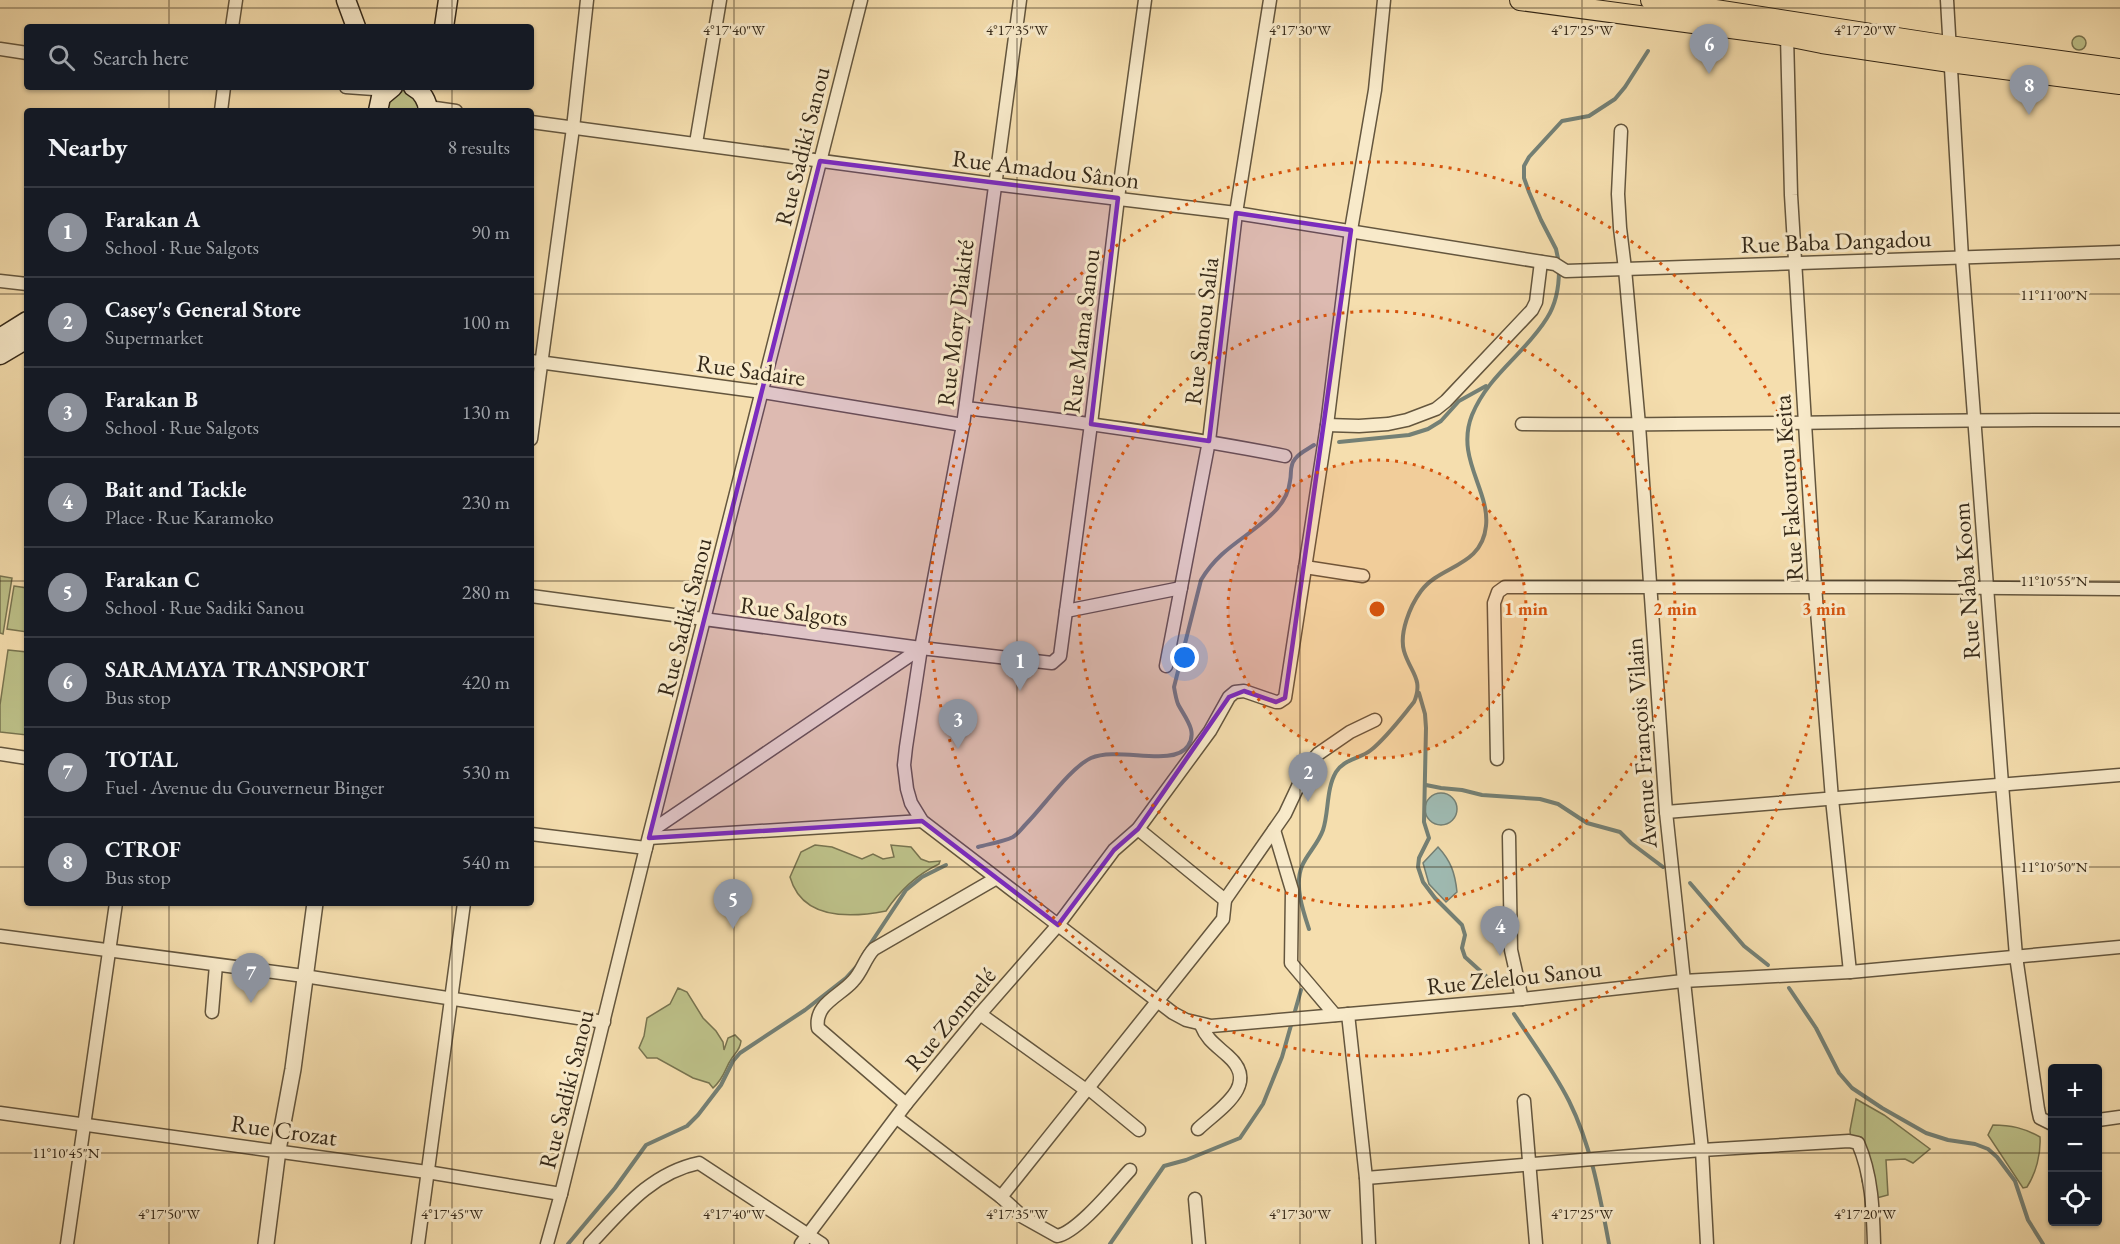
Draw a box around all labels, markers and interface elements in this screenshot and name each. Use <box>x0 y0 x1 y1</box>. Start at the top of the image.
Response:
text: 4°17'40"W <box>703 20 765 39</box>
text: 4°17'35"W <box>986 20 1048 39</box>
text: 4°17'30"W <box>1269 20 1331 39</box>
text: 4°17'25"W <box>1551 20 1613 39</box>
text: 4°17'20"W <box>1834 20 1896 39</box>
search box <box>24 24 534 90</box>
pin: 6 <box>1690 25 1728 74</box>
icon: search <box>45 41 78 74</box>
text: Search here <box>93 43 188 72</box>
street label: Rue Sadiki Sanou <box>767 63 837 229</box>
pin: 8 <box>2010 66 2048 115</box>
text: Nearby <box>48 130 128 164</box>
text: 8 results <box>447 134 510 160</box>
street label: Rue Amadou Sânon <box>951 142 1142 196</box>
text: Farakan A <box>105 205 200 234</box>
text: 1 <box>62 219 73 245</box>
text: 90 m <box>471 219 510 245</box>
street label: Rue Baba Dangadou <box>1740 222 1932 260</box>
text: School · Rue Salgots <box>105 234 259 260</box>
street label: Rue Mory Diakité <box>929 238 981 408</box>
street label: Rue Mama Sanou <box>1056 247 1107 415</box>
street label: Rue Sanou Salia <box>1177 255 1225 407</box>
text: 11°11'00"N <box>2020 285 2088 304</box>
text: Casey's General Store <box>105 295 301 324</box>
text: 2 <box>62 309 73 335</box>
text: 100 m <box>462 309 510 335</box>
text: Supermarket <box>105 324 203 350</box>
street label: Rue Sadaire <box>695 347 807 393</box>
text: Farakan B <box>105 385 198 414</box>
street label: Rue Fakourou Keita <box>1766 393 1810 582</box>
text: 3 <box>62 399 73 425</box>
text: 130 m <box>462 399 510 425</box>
text: School · Rue Salgots <box>105 414 259 440</box>
text: Bait and Tackle <box>105 475 246 504</box>
text: 4 <box>62 489 73 515</box>
text: 230 m <box>462 489 510 515</box>
street label: Rue Naba Koom <box>1945 501 1987 661</box>
text: Place · Rue Karamoko <box>105 504 274 530</box>
street label: Rue Sadiki Sanou <box>649 534 719 700</box>
text: Farakan C <box>105 565 200 594</box>
text: 11°10'55"N <box>2020 571 2088 590</box>
text: 5 <box>62 579 73 605</box>
text: 280 m <box>462 579 510 605</box>
street label: Rue Salgots <box>738 589 850 633</box>
text: School · Rue Sadiki Sanou <box>105 594 305 620</box>
text: 1 min <box>1504 597 1548 620</box>
text: 2 min <box>1653 597 1697 620</box>
text: 3 min <box>1802 597 1846 620</box>
centre of rings <box>1367 599 1387 619</box>
street label: Avenue François Vilain <box>1618 636 1664 850</box>
pin: 1 <box>1000 642 1040 691</box>
your location <box>1170 643 1199 672</box>
text: SARAMAYA TRANSPORT <box>105 655 368 684</box>
text: 6 <box>62 669 73 695</box>
text: 420 m <box>462 669 510 695</box>
text: Bus stop <box>105 684 171 710</box>
pin: 3 <box>938 700 978 749</box>
text: TOTAL <box>105 745 178 774</box>
pin: 2 <box>1288 752 1328 802</box>
text: 7 <box>62 759 73 785</box>
text: 530 m <box>462 759 510 785</box>
text: Fuel · Avenue du Gouverneur Binger <box>105 774 384 800</box>
text: CTROF <box>105 835 181 864</box>
text: 8 <box>62 849 73 875</box>
text: 540 m <box>462 849 510 875</box>
text: 11°10'50"N <box>2020 857 2088 876</box>
text: Bus stop <box>105 864 171 890</box>
pin: 5 <box>714 880 752 929</box>
pin: 4 <box>1480 906 1520 956</box>
street label: Rue Zelelou Sanou <box>1425 952 1603 1002</box>
pin: 7 <box>232 954 270 1003</box>
street label: Rue Zonmelé <box>898 961 1002 1077</box>
street label: Rue Sadiki Sanou <box>531 1006 601 1172</box>
map controls <box>2048 1064 2102 1226</box>
button: + <box>2048 1064 2102 1118</box>
street label: Rue Crozat <box>229 1107 339 1153</box>
button: − <box>2048 1118 2102 1172</box>
text: 11°10'45"N <box>32 1143 100 1162</box>
button: locate <box>2048 1172 2102 1226</box>
text: 4°17'50"W <box>138 1204 200 1223</box>
text: 4°17'45"W <box>421 1204 483 1223</box>
text: 4°17'40"W <box>703 1204 765 1223</box>
text: 4°17'35"W <box>986 1204 1048 1223</box>
text: 4°17'30"W <box>1269 1204 1331 1223</box>
text: 4°17'25"W <box>1551 1204 1613 1223</box>
text: 4°17'20"W <box>1834 1204 1896 1223</box>

